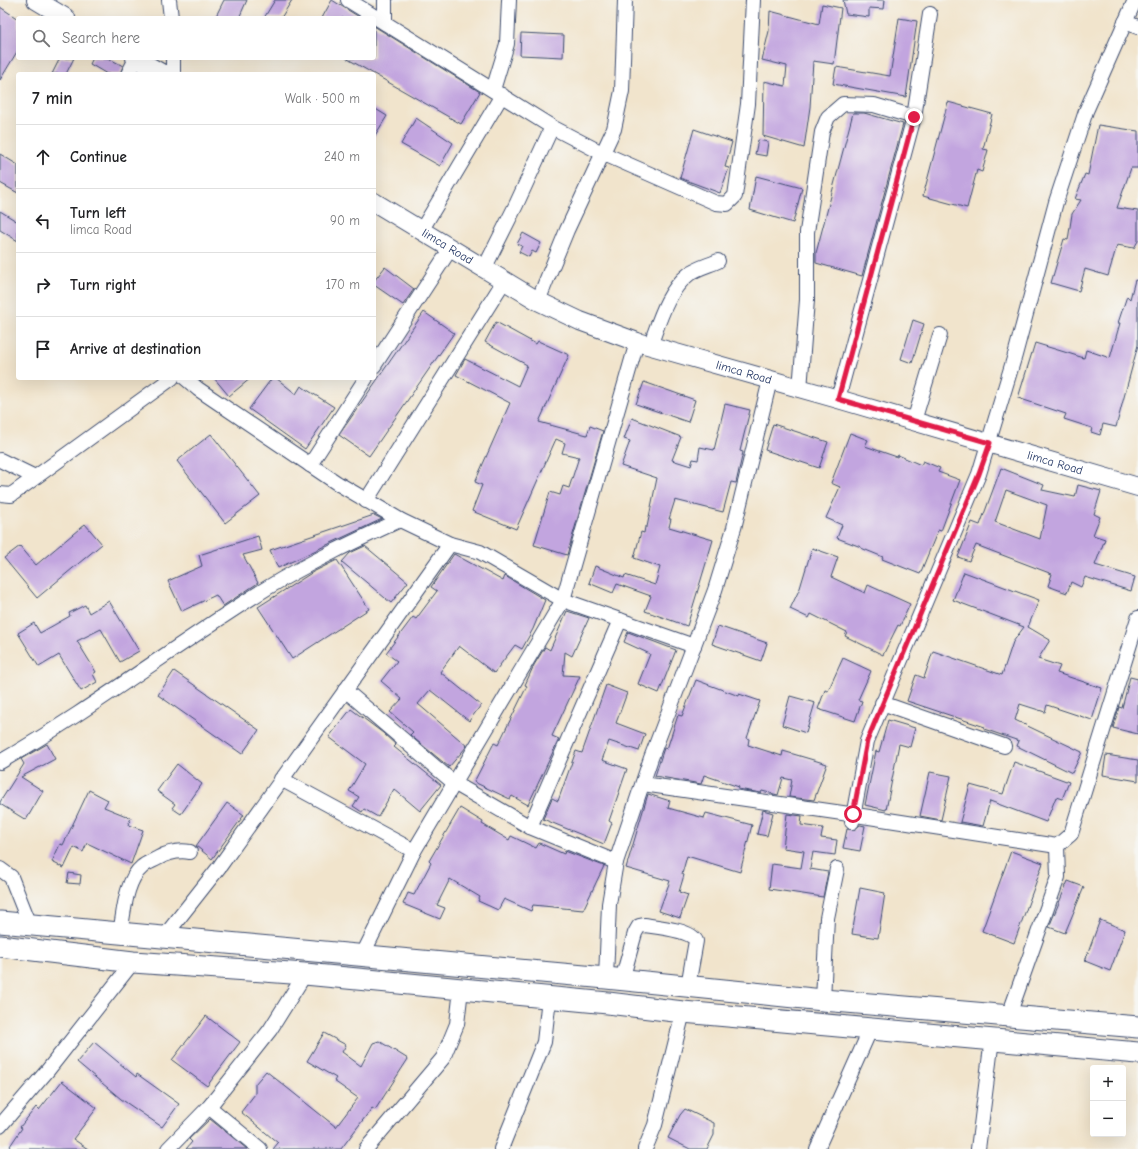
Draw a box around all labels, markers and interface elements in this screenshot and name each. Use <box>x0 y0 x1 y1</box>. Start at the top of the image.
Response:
search box <box>16 16 376 60</box>
icon: search <box>30 27 52 49</box>
text: Search here <box>62 29 140 47</box>
text: 7 min <box>32 89 73 108</box>
text: Walk · 500 m <box>285 91 360 106</box>
route end <box>905 108 923 126</box>
icon: ahead <box>32 146 54 168</box>
text: Continue <box>70 148 127 166</box>
text: 240 m <box>324 149 360 164</box>
text: Turn left <box>70 204 126 222</box>
icon: left <box>32 210 54 232</box>
text: 90 m <box>330 213 360 228</box>
text: limca Road <box>70 222 132 237</box>
street label: limca Road <box>419 226 476 267</box>
icon: right <box>32 274 54 296</box>
text: Turn right <box>70 276 136 294</box>
text: 170 m <box>326 277 360 292</box>
icon: arrive <box>32 338 54 360</box>
text: Arrive at destination <box>70 340 201 358</box>
street label: limca Road <box>714 358 773 387</box>
street label: limca Road <box>1026 448 1085 477</box>
route start <box>844 805 862 823</box>
map controls <box>1090 1065 1126 1137</box>
button: + <box>1090 1065 1126 1101</box>
button: − <box>1090 1101 1126 1137</box>

